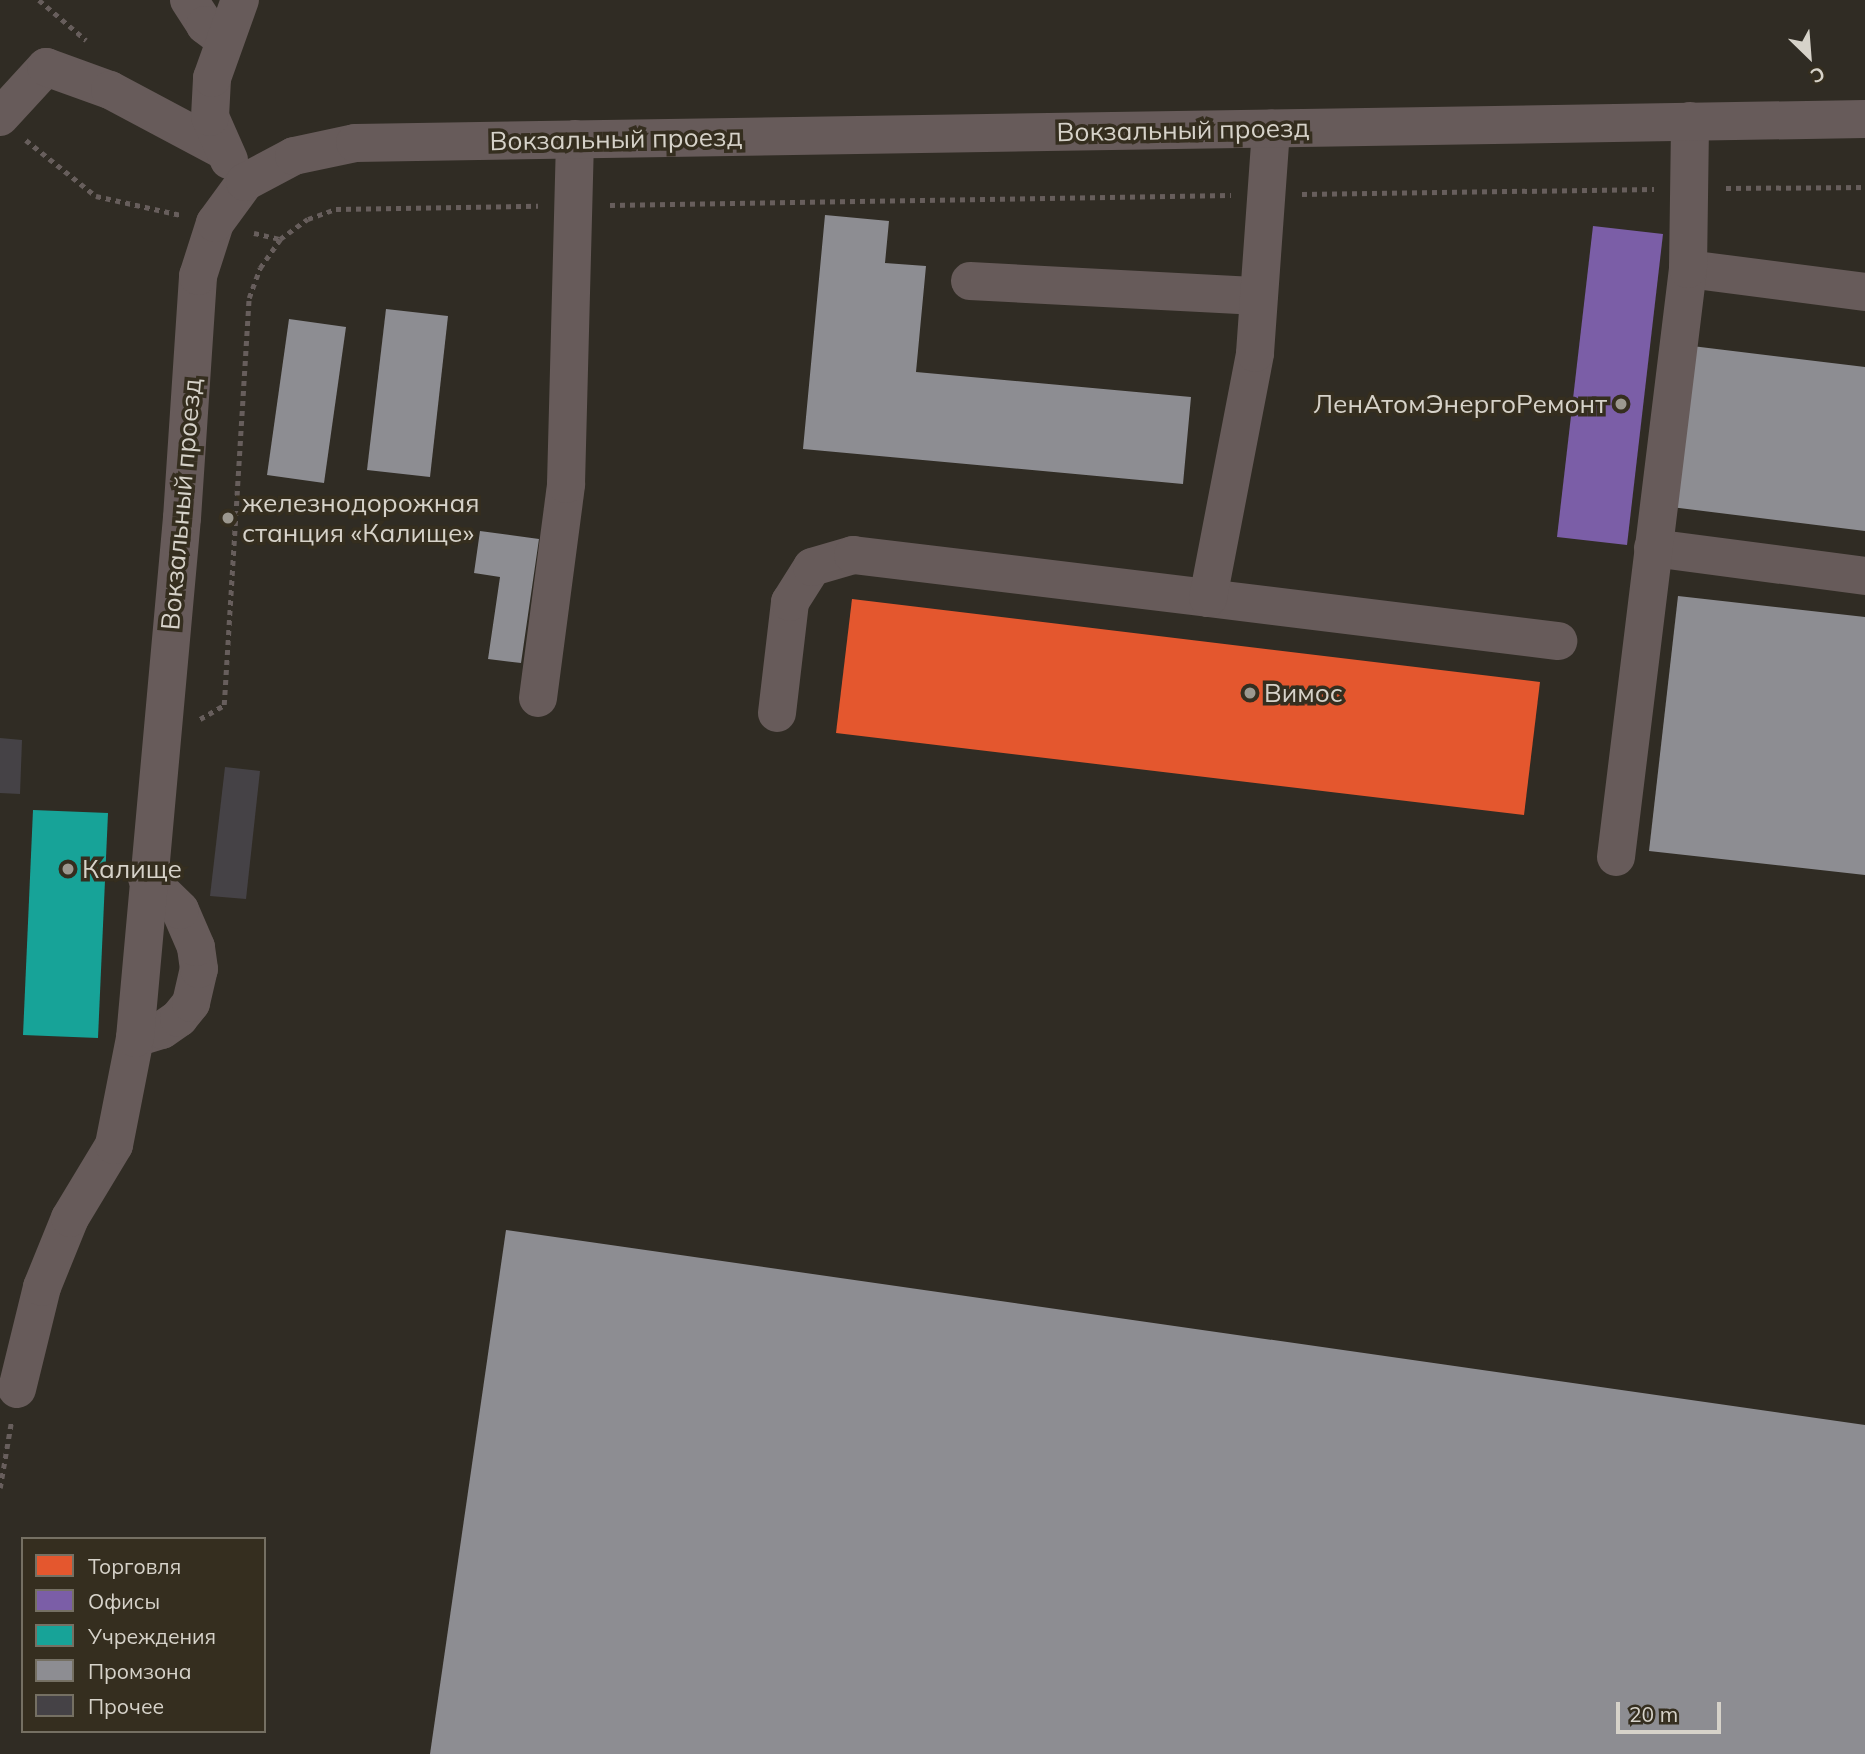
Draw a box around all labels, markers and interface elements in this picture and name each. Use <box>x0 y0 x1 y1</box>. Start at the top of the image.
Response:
north arrow <box>1774 21 1844 91</box>
text: С <box>1807 61 1829 89</box>
street label: Вокзальный проезд <box>1056 112 1310 148</box>
street label: Вокзальный проезд <box>489 121 743 157</box>
street label: Вокзальный проезд <box>154 377 208 631</box>
place label: ЛенАтомЭнергоРемонт <box>1313 388 1607 420</box>
marker: ЛенАтомЭнергоРемонт <box>1613 396 1629 412</box>
place label: железнодорожная станция «Калище» <box>242 487 480 548</box>
marker: железнодорожная станция «Калище» <box>220 510 236 526</box>
place label: Вимос <box>1264 677 1343 709</box>
marker: Вимос <box>1242 685 1258 701</box>
place label: Калище <box>82 853 182 885</box>
marker: Калище <box>60 861 76 877</box>
legend <box>21 1537 266 1733</box>
text: Торговля <box>88 1553 181 1579</box>
text: Офисы <box>88 1588 160 1614</box>
text: Учреждения <box>88 1623 216 1649</box>
text: Промзона <box>88 1658 191 1684</box>
scale bar <box>1620 1688 1725 1732</box>
text: Прочее <box>88 1693 164 1719</box>
text: 20 m <box>1629 1701 1678 1727</box>

